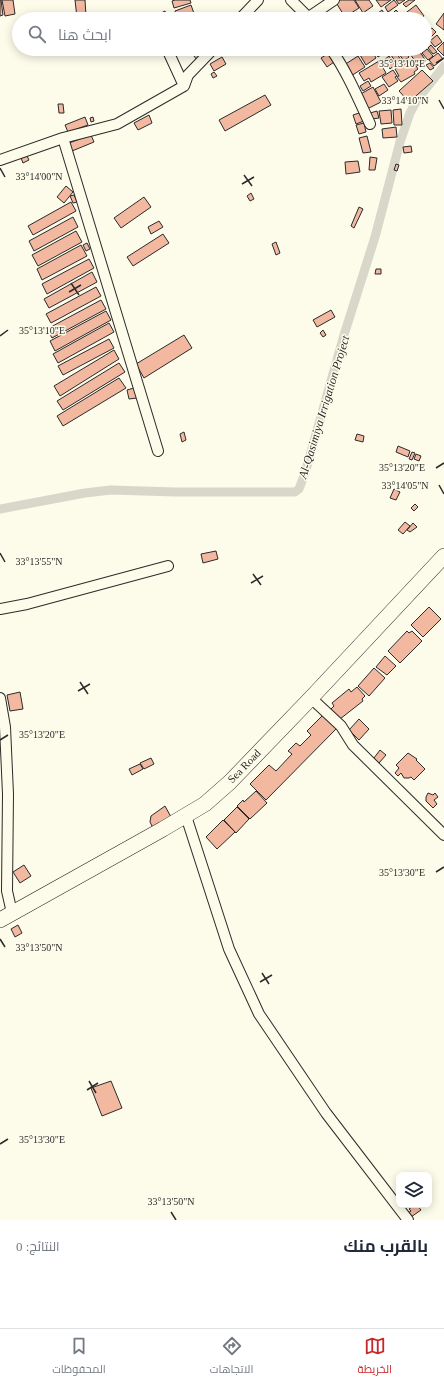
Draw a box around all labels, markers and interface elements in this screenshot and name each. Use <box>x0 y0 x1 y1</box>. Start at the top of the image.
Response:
search box <box>12 12 432 56</box>
icon: search <box>26 23 48 45</box>
text: ابحث هنا <box>58 27 112 43</box>
text: 35°13'10"E <box>379 58 425 69</box>
text: 33°14'10"N <box>381 95 429 106</box>
text: 33°14'00"N <box>15 171 63 182</box>
text: 35°13'10"E <box>19 325 65 336</box>
water label: Al-Qasimiya Irrigation Project <box>295 333 353 481</box>
text: 35°13'20"E <box>379 462 425 473</box>
text: 33°14'05"N <box>381 480 429 491</box>
text: 33°13'55"N <box>15 556 63 567</box>
text: 35°13'20"E <box>19 729 65 740</box>
street label: Sea Road <box>225 746 263 785</box>
text: 35°13'30"E <box>379 867 425 878</box>
text: 33°13'50"N <box>15 942 63 953</box>
text: 35°13'30"E <box>19 1134 65 1145</box>
map controls <box>396 1172 432 1208</box>
button: layers <box>396 1172 432 1208</box>
text: 33°13'50"N <box>147 1196 195 1207</box>
text: بالقرب منك <box>344 1237 428 1256</box>
text: النتائج: 0 <box>16 1239 60 1254</box>
tab: المحفوظات <box>52 1335 106 1379</box>
tab: الاتجاهات <box>210 1335 253 1379</box>
tab: الخريطة <box>358 1335 392 1379</box>

